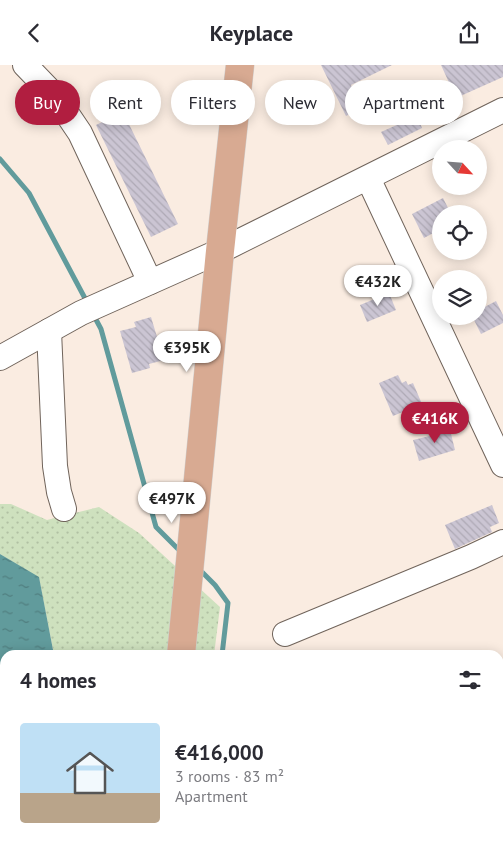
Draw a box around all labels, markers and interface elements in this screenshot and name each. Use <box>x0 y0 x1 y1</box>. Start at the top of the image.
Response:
icon: back <box>20 19 48 47</box>
text: Keyplace <box>210 19 293 47</box>
icon: share <box>455 19 483 47</box>
chip: Buy <box>15 80 80 125</box>
chip: Rent <box>90 80 161 125</box>
chip: Filters <box>171 80 255 125</box>
chip: New <box>265 80 335 125</box>
chip: Apartment <box>345 80 463 125</box>
north arrow <box>432 140 488 195</box>
map controls <box>432 140 487 325</box>
button: locate <box>432 205 487 260</box>
pin: €432K <box>343 265 413 307</box>
button: layers <box>432 270 487 325</box>
text: €432K <box>355 271 401 291</box>
pin: €395K <box>152 331 222 373</box>
text: €395K <box>164 337 210 357</box>
pin: €416K <box>400 401 470 444</box>
text: €416K <box>412 408 458 428</box>
pin: €497K <box>137 481 207 524</box>
text: €497K <box>149 488 195 508</box>
icon: filters <box>456 666 484 694</box>
text: 4 homes <box>20 667 96 694</box>
text: €416,000 <box>175 739 264 766</box>
icon: home <box>60 743 120 803</box>
text: 3 rooms · 83 m² <box>175 766 284 786</box>
text: Apartment <box>175 786 248 806</box>

